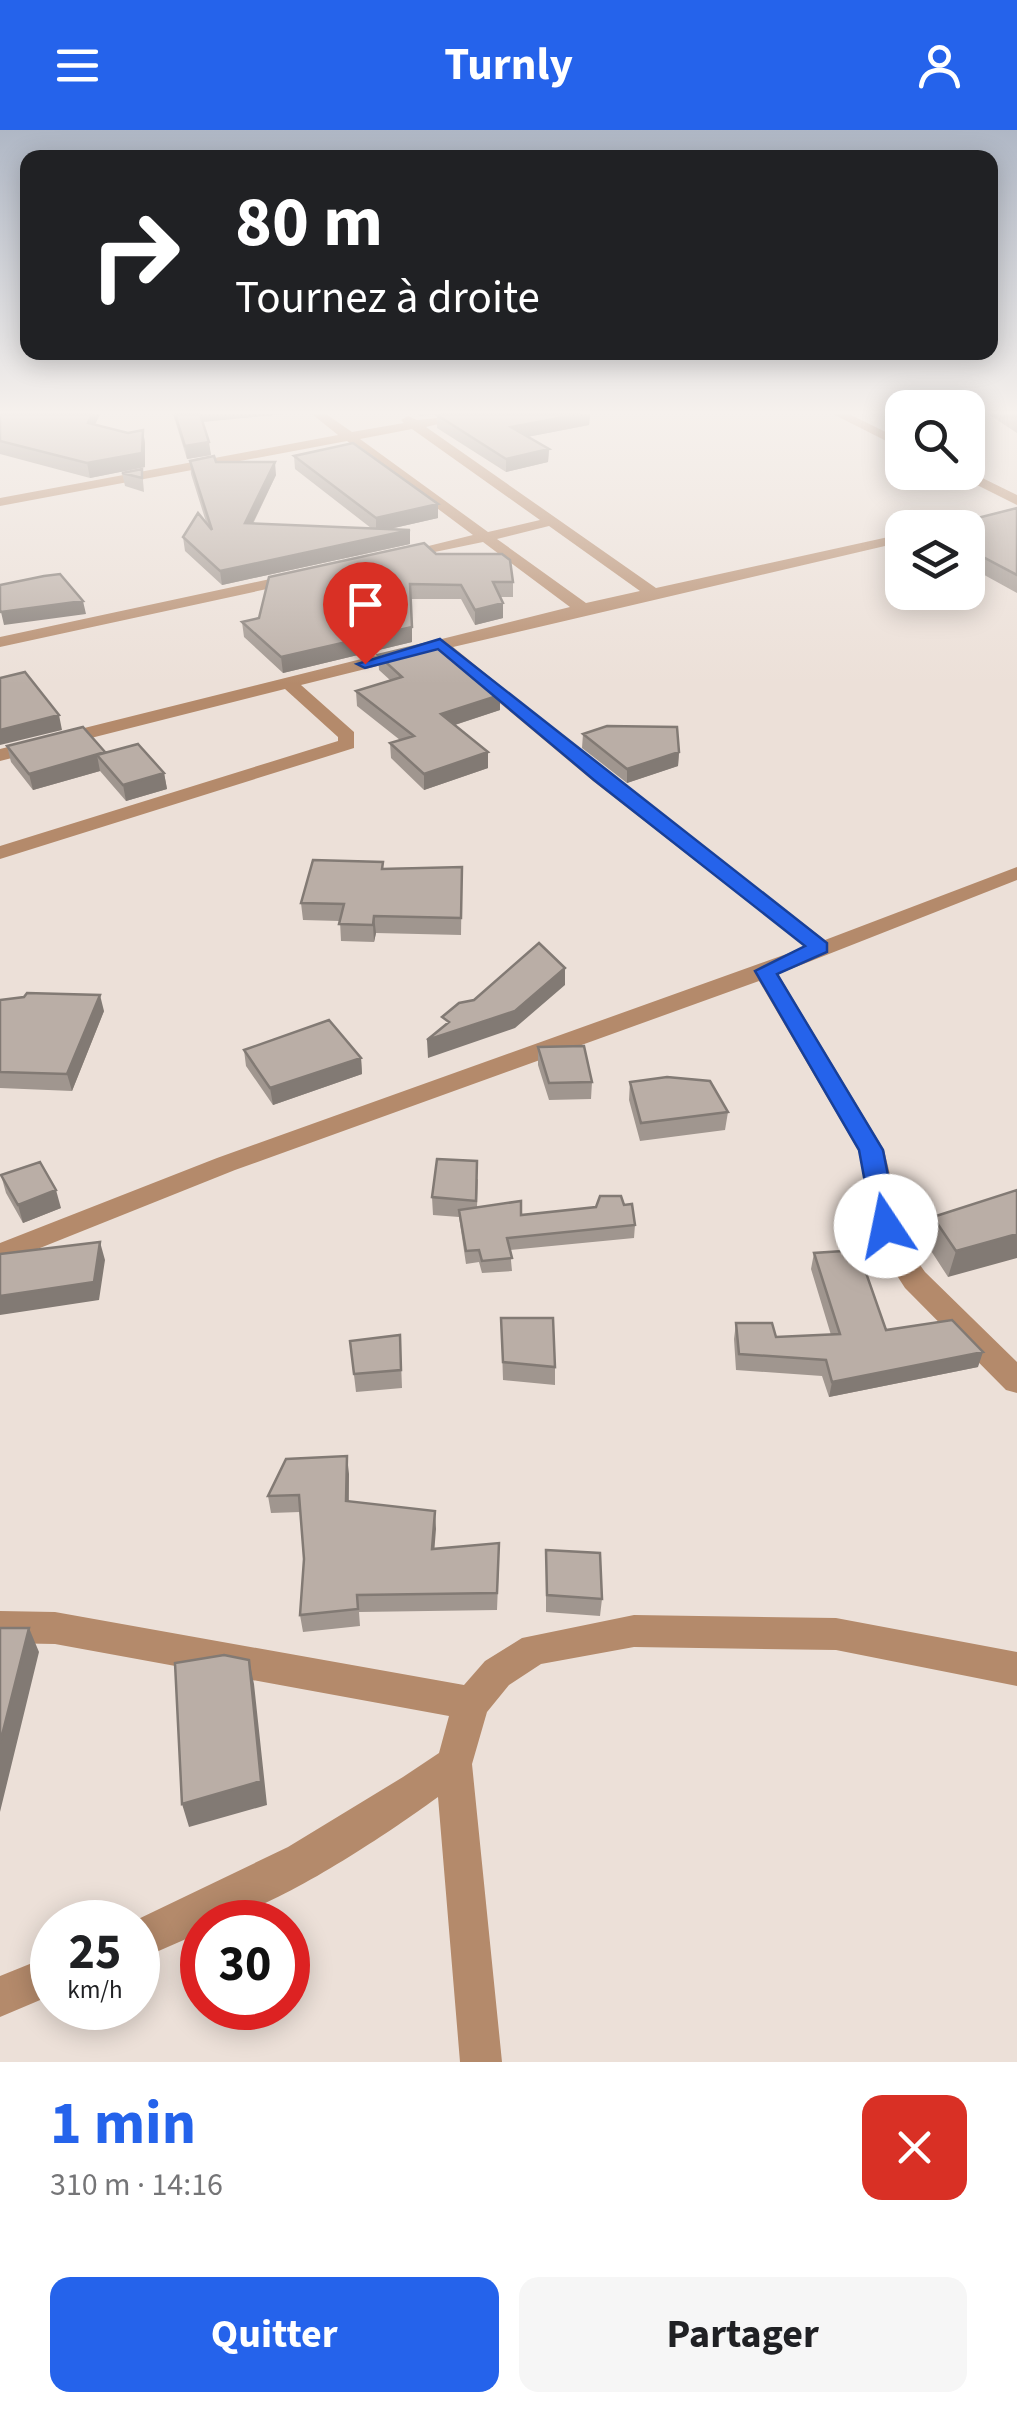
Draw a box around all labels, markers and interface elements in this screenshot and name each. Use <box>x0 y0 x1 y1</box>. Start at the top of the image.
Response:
text: Turnly <box>444 33 573 97</box>
icon: menu <box>50 38 105 93</box>
icon: person <box>912 38 967 93</box>
text: 80 m <box>235 173 383 273</box>
icon: right <box>70 190 200 320</box>
text: Tournez à droite <box>235 266 540 330</box>
map controls <box>885 390 985 610</box>
button: search <box>885 390 985 490</box>
button: layers <box>885 510 985 610</box>
pin <box>323 562 408 665</box>
icon: arrive <box>338 577 393 632</box>
position arrow <box>834 1174 938 1278</box>
speed limit sign: 30 <box>180 1900 310 2030</box>
text: 25 <box>69 1917 121 1988</box>
text: km/h <box>67 1972 123 2008</box>
text: 1 min <box>50 2082 196 2167</box>
button: close <box>862 2095 967 2200</box>
text: 310 m · 14:16 <box>50 2162 223 2208</box>
button: Quitter <box>50 2277 499 2392</box>
button: Partager <box>519 2277 967 2392</box>

